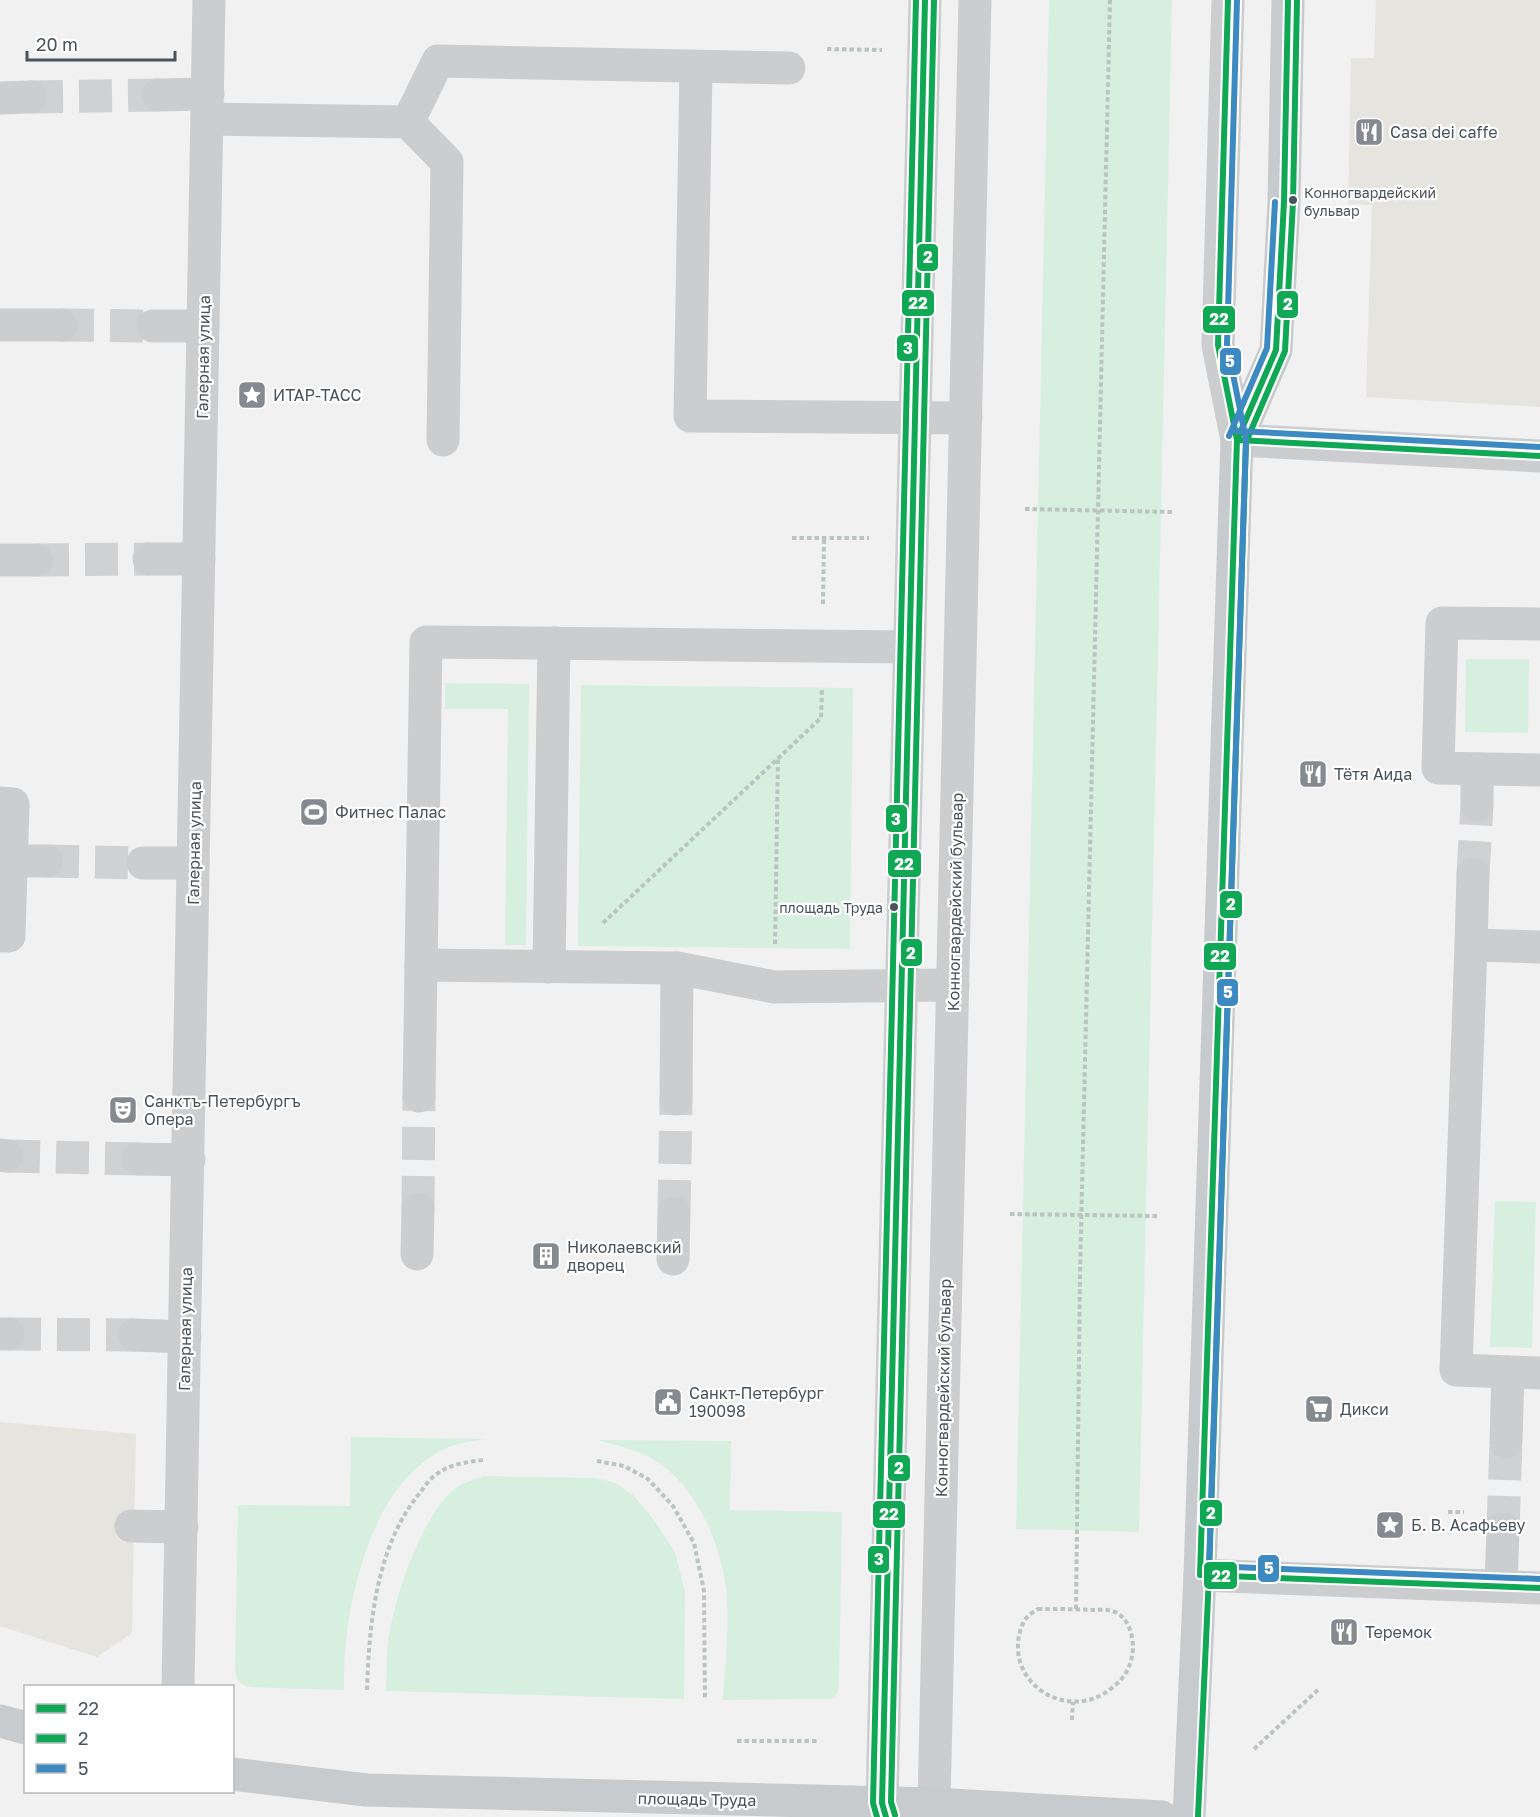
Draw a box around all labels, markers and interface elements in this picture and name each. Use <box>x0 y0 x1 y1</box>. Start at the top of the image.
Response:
scale bar <box>27 24 176 62</box>
text: 20 m <box>36 33 78 55</box>
restaurant icon: Casa dei caffe <box>1353 116 1385 148</box>
place label: Casa dei caffe <box>1390 122 1498 142</box>
place label: Конногвардейский бульвар <box>1304 184 1436 219</box>
marker: Конногвардейский бульвар <box>1287 194 1299 206</box>
line badge: 2 <box>916 243 939 272</box>
text: 2 <box>923 247 933 267</box>
line badge: 22 <box>901 289 935 317</box>
line badge: 2 <box>1276 290 1299 319</box>
text: 22 <box>908 293 928 313</box>
text: 2 <box>1283 294 1293 314</box>
street label: Галерная улица <box>192 295 214 419</box>
line badge: 22 <box>1202 305 1236 334</box>
text: 22 <box>1209 309 1229 329</box>
line badge: 3 <box>896 334 919 362</box>
text: 3 <box>903 338 913 358</box>
line badge: 5 <box>1219 347 1242 376</box>
text: 5 <box>1225 351 1235 371</box>
place icon: ИТАР-ТАСС <box>236 379 268 411</box>
place label: ИТАР-ТАСС <box>273 385 362 405</box>
restaurant icon: Тётя Аида <box>1297 758 1329 790</box>
place label: Тётя Аида <box>1334 764 1412 784</box>
street label: Галерная улица <box>183 781 205 905</box>
street label: Конногвардейский бульвар <box>943 792 967 1011</box>
sports icon: Фитнес Палас <box>298 796 330 828</box>
place label: Фитнес Палас <box>335 802 447 822</box>
line badge: 3 <box>885 804 908 833</box>
text: 3 <box>891 809 901 829</box>
line badge: 22 <box>887 849 922 878</box>
text: 22 <box>894 854 914 874</box>
line badge: 2 <box>1219 890 1243 919</box>
text: 2 <box>1226 894 1236 914</box>
place label: площадь Труда <box>779 899 883 916</box>
marker: площадь Труда <box>888 901 900 913</box>
line badge: 2 <box>900 938 923 967</box>
line badge: 22 <box>1203 942 1237 971</box>
text: 2 <box>906 943 916 963</box>
text: 22 <box>1210 946 1230 966</box>
line badge: 5 <box>1216 978 1239 1007</box>
text: 5 <box>1223 982 1233 1002</box>
place label: Санктъ-Петербургъ Опера <box>144 1091 301 1129</box>
theatre icon: Санктъ-Петербургъ Опера <box>107 1094 139 1126</box>
place label: Николаевский дворец <box>567 1237 681 1275</box>
building icon: Николаевский дворец <box>530 1240 562 1272</box>
street label: Галерная улица <box>174 1267 196 1391</box>
street label: Конногвардейский бульвар <box>931 1278 955 1497</box>
place label: Санкт-Петербург 190098 <box>689 1383 824 1421</box>
public building icon: Санкт-Петербург 190098 <box>652 1386 684 1418</box>
supermarket icon: Дикси <box>1303 1393 1335 1425</box>
place label: Дикси <box>1340 1399 1389 1419</box>
line badge: 2 <box>887 1454 911 1482</box>
text: 2 <box>894 1458 904 1478</box>
line badge: 2 <box>1199 1499 1223 1527</box>
line badge: 22 <box>872 1500 906 1529</box>
text: 2 <box>1206 1503 1216 1523</box>
text: 22 <box>879 1504 899 1524</box>
place icon: Б. В. Асафьеву <box>1374 1509 1406 1541</box>
place label: Б. В. Асафьеву <box>1411 1515 1526 1535</box>
line badge: 3 <box>867 1545 890 1574</box>
text: 3 <box>874 1549 884 1569</box>
line badge: 5 <box>1257 1554 1280 1583</box>
text: 5 <box>1264 1558 1274 1578</box>
line badge: 22 <box>1203 1561 1238 1590</box>
text: 22 <box>1211 1566 1231 1586</box>
restaurant icon: Теремок <box>1328 1616 1360 1648</box>
place label: Теремок <box>1365 1622 1432 1642</box>
legend <box>24 1685 234 1793</box>
text: 22 <box>78 1697 99 1719</box>
text: 2 <box>78 1727 88 1749</box>
text: 5 <box>78 1757 88 1779</box>
street label: площадь Труда <box>638 1788 756 1810</box>

